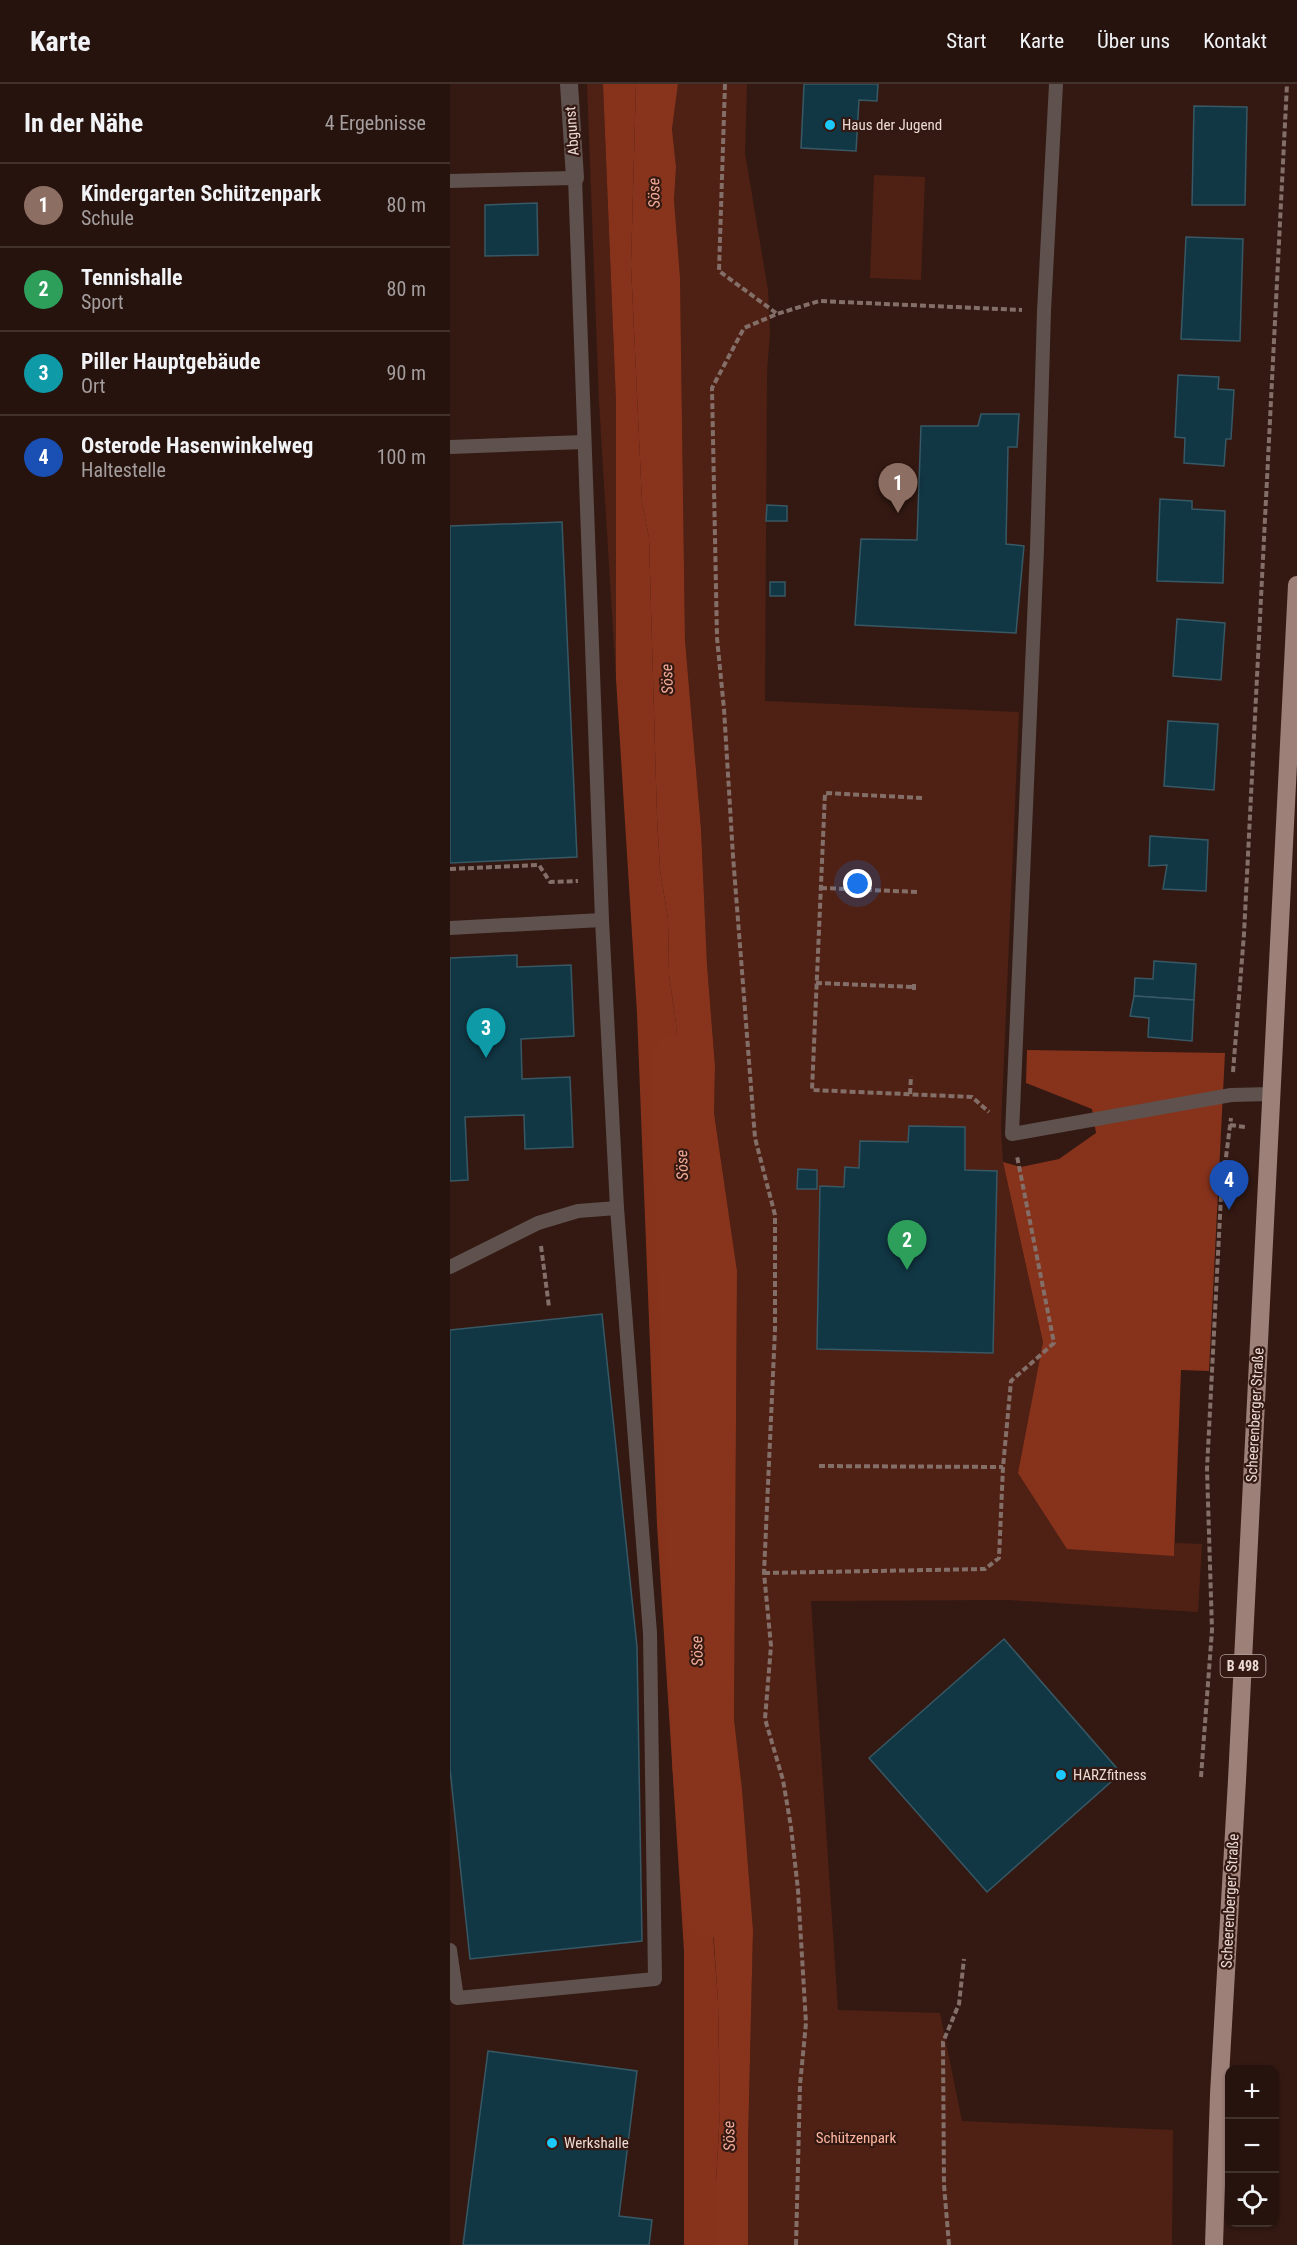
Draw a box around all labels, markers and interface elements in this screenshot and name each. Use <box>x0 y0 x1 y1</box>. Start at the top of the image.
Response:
text: Karte <box>30 25 91 58</box>
text: Start <box>946 29 987 53</box>
text: Karte <box>1020 29 1064 53</box>
text: Über uns <box>1097 29 1170 53</box>
text: Kontakt <box>1203 29 1267 53</box>
street label: Abgunst <box>561 106 583 156</box>
text: In der Nähe <box>24 108 143 138</box>
text: 4 Ergebnisse <box>325 111 426 135</box>
place label: Haus der Jugend <box>842 116 942 134</box>
marker: Haus der Jugend <box>823 118 837 132</box>
water label: Söse <box>644 178 664 208</box>
text: Kindergarten Schützenpark <box>81 181 321 206</box>
text: 1 <box>38 193 49 217</box>
text: 80 m <box>387 193 426 217</box>
text: Schule <box>81 206 134 230</box>
text: Tennishalle <box>81 265 183 290</box>
text: 2 <box>38 277 49 301</box>
text: 80 m <box>387 277 426 301</box>
text: Sport <box>81 290 124 314</box>
text: Piller Hauptgebäude <box>81 349 260 374</box>
text: 3 <box>38 361 49 385</box>
text: 90 m <box>387 361 426 385</box>
text: Ort <box>81 374 106 398</box>
text: Osterode Hasenwinkelweg <box>81 433 313 458</box>
text: 4 <box>38 445 49 469</box>
text: 100 m <box>377 445 426 469</box>
text: Haltestelle <box>81 458 166 482</box>
pin: 1 <box>878 464 918 513</box>
water label: Söse <box>657 664 677 694</box>
your location <box>843 869 872 898</box>
pin: 3 <box>466 1008 506 1058</box>
water label: Söse <box>672 1150 692 1180</box>
pin: 4 <box>1210 1160 1248 1210</box>
pin: 2 <box>888 1220 926 1270</box>
street label: Scheerenberger Straße <box>1242 1347 1268 1483</box>
water label: Söse <box>687 1636 707 1666</box>
road number: B 498 <box>1220 1655 1266 1677</box>
place label: HARZfitness <box>1073 1766 1147 1784</box>
marker: HARZfitness <box>1054 1768 1068 1782</box>
street label: Scheerenberger Straße <box>1217 1833 1243 1969</box>
map controls <box>1225 2065 1279 2227</box>
button: + <box>1225 2065 1279 2119</box>
button: − <box>1225 2119 1279 2173</box>
water label: Söse <box>719 2121 739 2151</box>
park label: Schützenpark <box>816 2129 896 2147</box>
place label: Werkshalle <box>564 2134 629 2152</box>
marker: Werkshalle <box>545 2136 559 2150</box>
button: locate <box>1225 2173 1279 2227</box>

